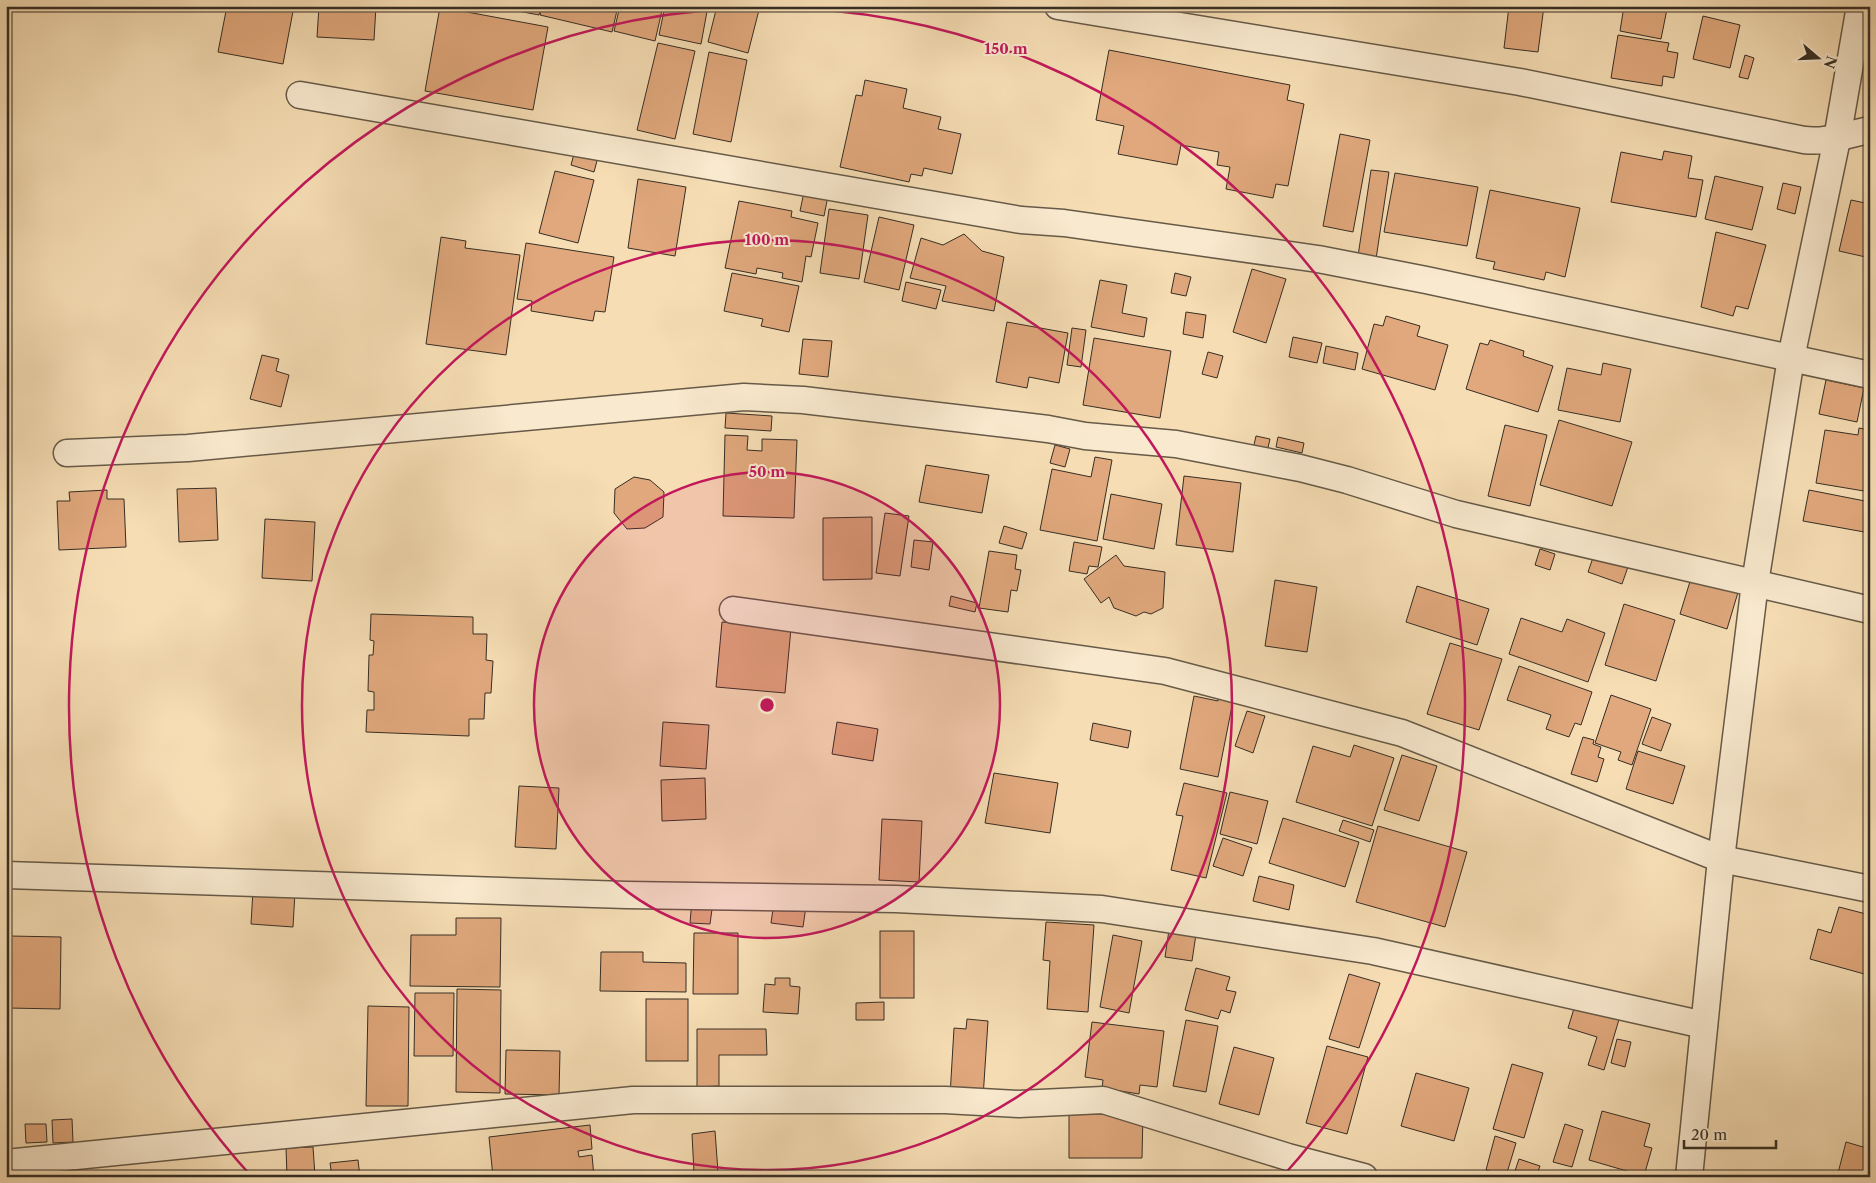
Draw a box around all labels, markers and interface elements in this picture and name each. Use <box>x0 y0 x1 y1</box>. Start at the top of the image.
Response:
north arrow <box>1794 32 1844 82</box>
text: 150 m <box>984 39 1028 58</box>
text: N <box>1820 54 1841 71</box>
text: 100 m <box>745 230 789 249</box>
text: 50 m <box>749 462 785 481</box>
centre of rings <box>758 696 776 714</box>
scale bar <box>1684 1118 1776 1150</box>
text: 20 m <box>1691 1125 1727 1144</box>

